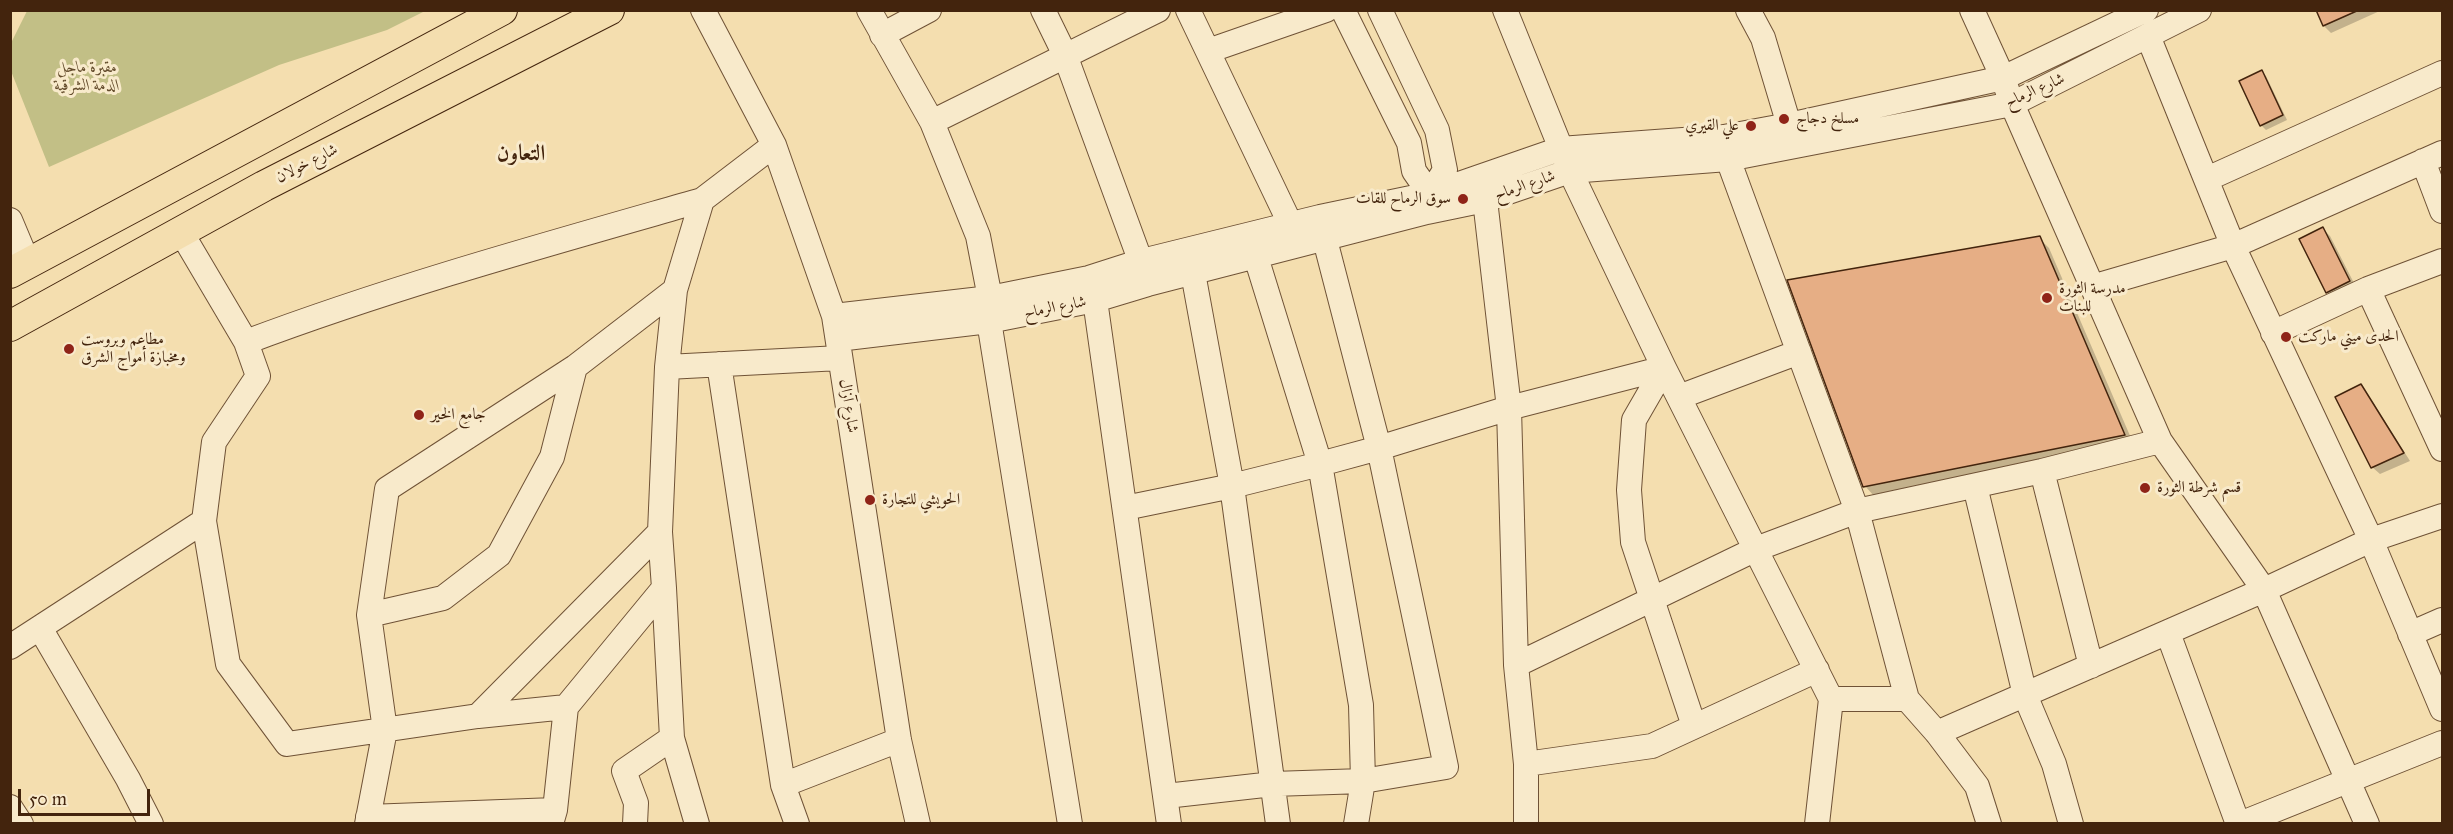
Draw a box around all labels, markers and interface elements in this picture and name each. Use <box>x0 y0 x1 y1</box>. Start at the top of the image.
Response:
park label: مقبرة ماجل الدمة الشرقية <box>54 58 120 96</box>
street label: شارع الرماح <box>2002 69 2068 113</box>
place label: مسلخ دجاج <box>1796 109 1859 129</box>
marker: مسلخ دجاج <box>1777 112 1791 126</box>
place label: علي القيري <box>1685 116 1739 136</box>
marker: علي القيري <box>1744 119 1758 133</box>
street label: شارع خولان <box>273 140 341 188</box>
district label: التعاون <box>497 142 545 168</box>
street label: شارع الرماح <box>1492 167 1558 205</box>
place label: سوق الرماح للقات <box>1356 189 1451 209</box>
marker: سوق الرماح للقات <box>1456 192 1470 206</box>
place label: مدرسة الثورة للبنات <box>2059 279 2126 317</box>
marker: مدرسة الثورة للبنات <box>2040 291 2054 305</box>
street label: شارع الرماح <box>1022 293 1088 323</box>
place label: الحدى ميني ماركت <box>2298 327 2399 347</box>
place label: مطاعم وبروست ومخبازة أمواج الشرق <box>81 330 186 368</box>
marker: الحدى ميني ماركت <box>2279 330 2293 344</box>
marker: مطاعم وبروست ومخبازة أمواج الشرق <box>62 342 76 356</box>
street label: شارع آزال <box>834 378 862 434</box>
place label: جامع الخير <box>431 405 486 425</box>
marker: جامع الخير <box>412 408 426 422</box>
place label: قسم شرطة الثورة <box>2157 478 2241 498</box>
marker: قسم شرطة الثورة <box>2138 481 2152 495</box>
place label: الحويشي للتجارة <box>882 490 960 510</box>
marker: الحويشي للتجارة <box>863 493 877 507</box>
scale bar <box>21 777 153 815</box>
text: 50 m <box>29 788 67 810</box>

